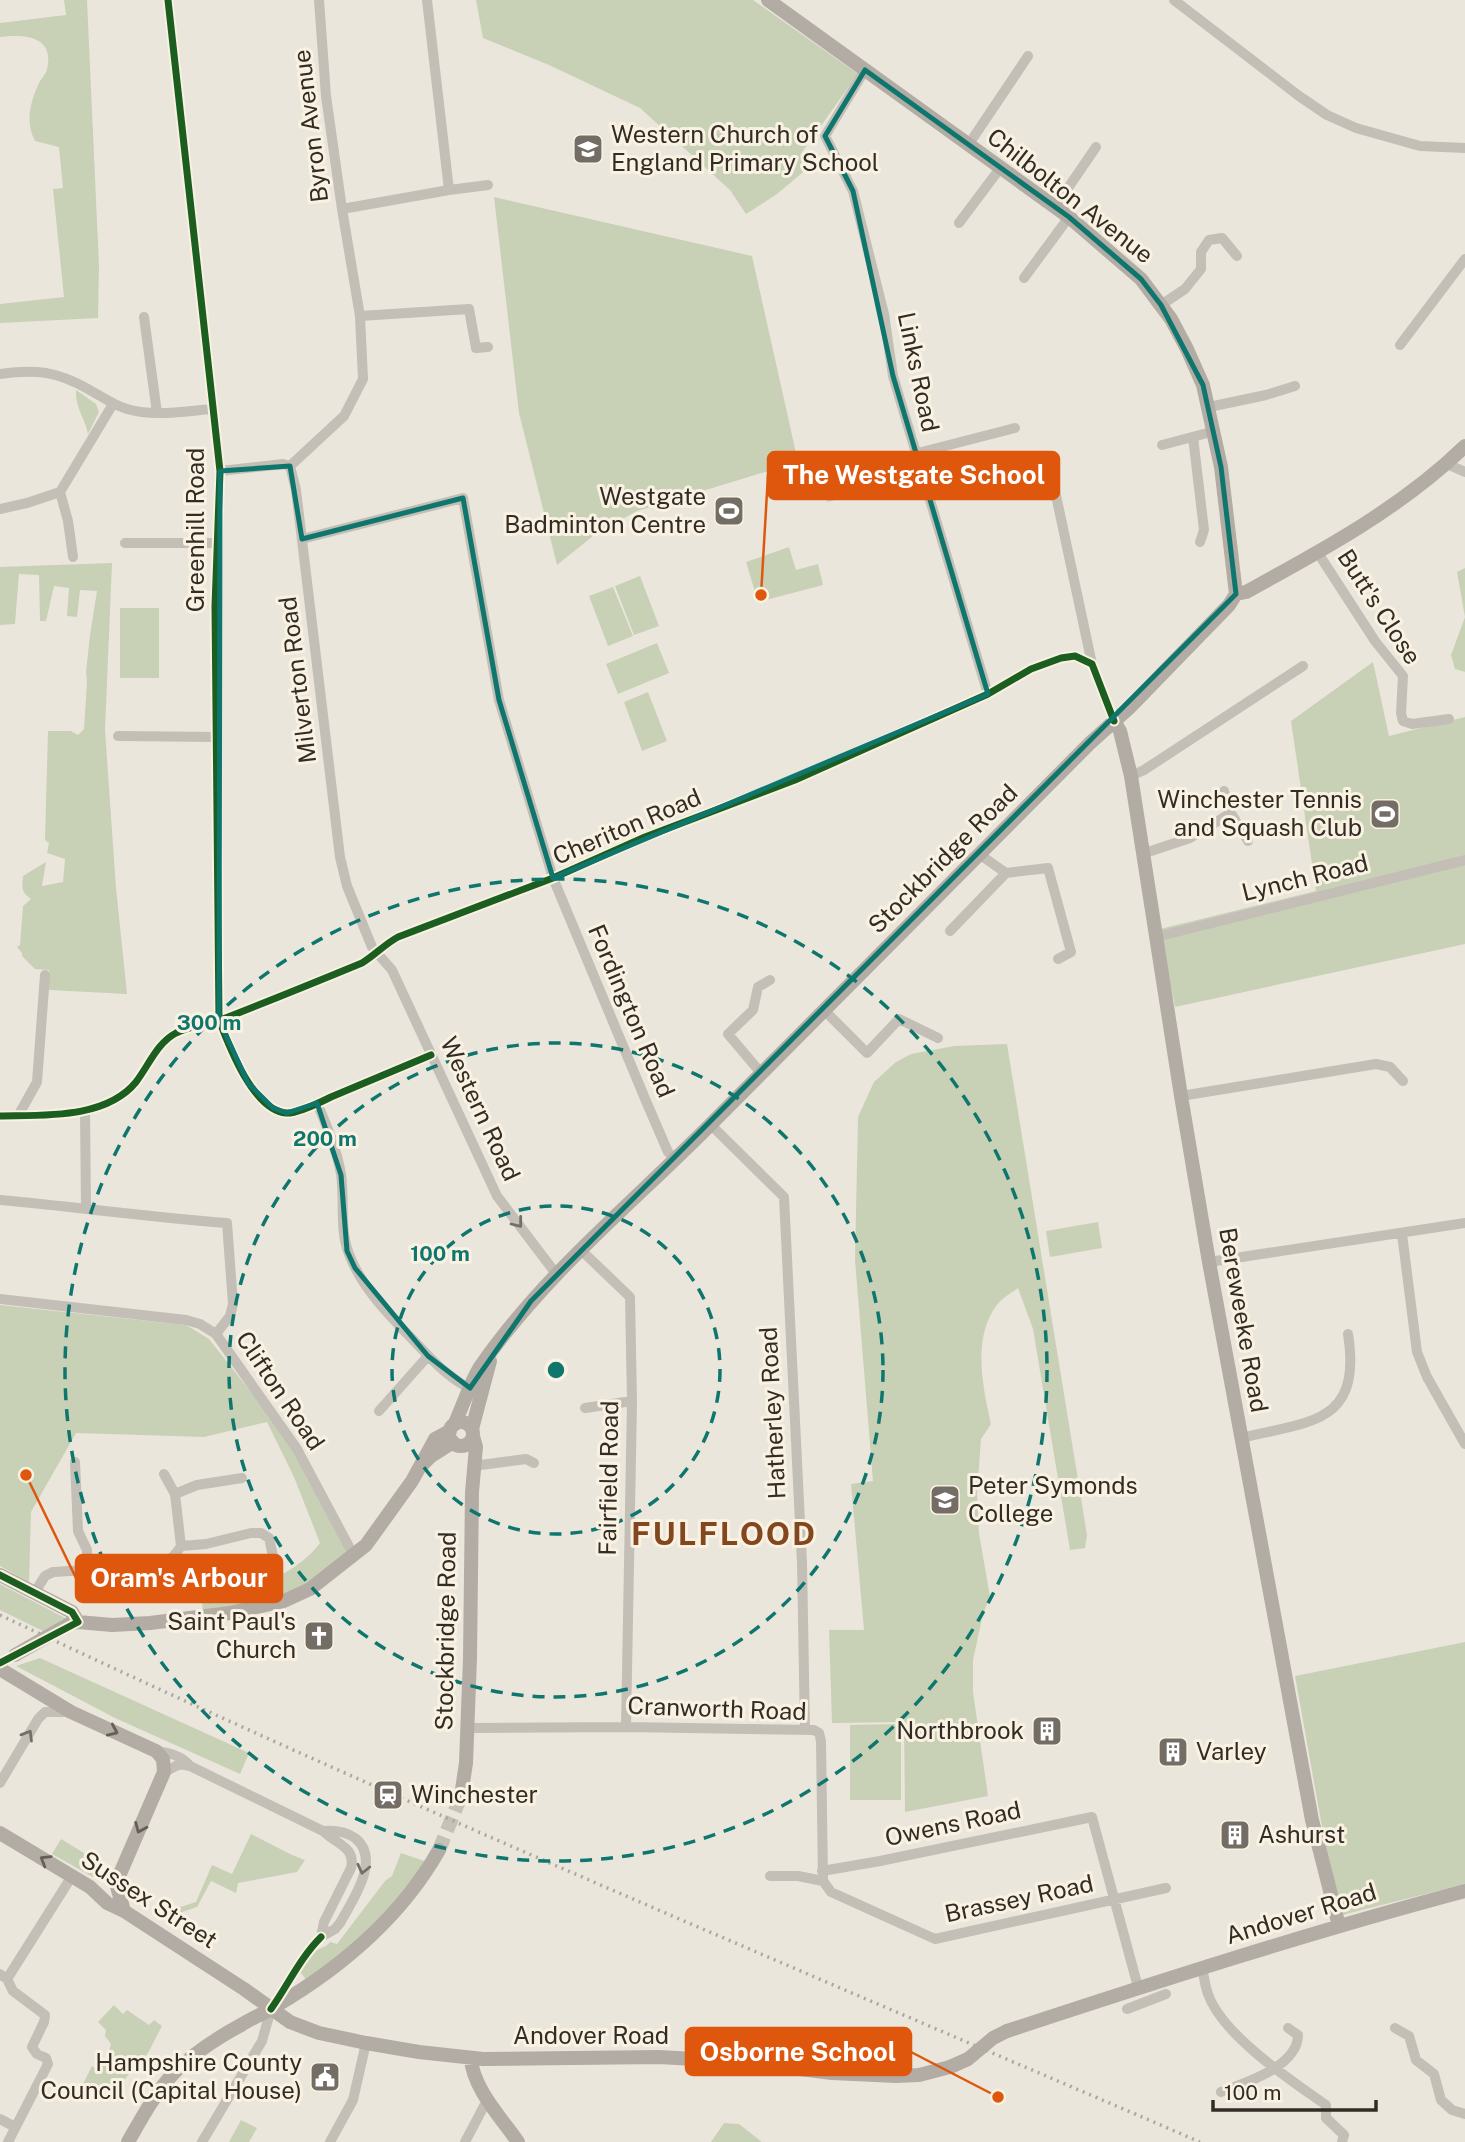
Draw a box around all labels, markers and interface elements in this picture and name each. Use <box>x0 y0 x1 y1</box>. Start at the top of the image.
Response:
street label: Byron Avenue <box>287 48 333 204</box>
place label: Western Church of England Primary School <box>611 120 879 176</box>
street label: Chilbolton Avenue <box>982 122 1159 269</box>
school or university icon: Western Church of England Primary School <box>571 132 605 166</box>
street label: Links Road <box>893 309 945 434</box>
street label: Greenhill Road <box>181 448 209 612</box>
callout: The Westgate School <box>768 452 1059 499</box>
text: The Westgate School <box>783 459 1045 490</box>
place label: Westgate Badminton Centre <box>504 482 706 538</box>
sports icon: Westgate Badminton Centre <box>712 494 746 528</box>
street label: Butt's Close <box>1332 544 1427 669</box>
street label: Milverton Road <box>273 595 321 765</box>
street label: Stockbridge Road <box>862 778 1023 939</box>
street label: Cheriton Road <box>548 782 705 870</box>
place label: Winchester Tennis and Squash Club <box>1157 785 1362 841</box>
sports icon: Winchester Tennis and Squash Club <box>1368 797 1402 831</box>
street label: Lynch Road <box>1239 848 1371 906</box>
street label: Fordington Road <box>583 920 681 1101</box>
text: 300 m <box>177 1010 241 1035</box>
street label: Western Road <box>435 1032 526 1185</box>
text: 200 m <box>293 1126 357 1151</box>
one-way arrow <box>509 1216 522 1228</box>
street label: Bereweeke Road <box>1214 1225 1274 1414</box>
text: 100 m <box>410 1241 470 1266</box>
street label: Clifton Road <box>231 1326 331 1455</box>
street label: Hatherley Road <box>754 1326 791 1500</box>
centre of rings <box>544 1358 568 1382</box>
street label: Fairfield Road <box>593 1400 623 1556</box>
place label: Peter Symonds College <box>968 1471 1138 1527</box>
school or university icon: Peter Symonds College <box>928 1483 962 1517</box>
district label: FULFLOOD <box>631 1515 817 1552</box>
street label: Stockbridge Road <box>429 1531 461 1731</box>
callout: Oram's Arbour <box>76 1555 282 1602</box>
text: Oram's Arbour <box>90 1562 268 1593</box>
place label: Saint Paul's Church <box>167 1607 296 1663</box>
church icon: Saint Paul's Church <box>302 1619 336 1653</box>
street label: Cranworth Road <box>627 1691 807 1725</box>
building icon: Northbrook <box>1030 1714 1064 1748</box>
place label: Northbrook <box>896 1716 1024 1744</box>
one-way arrow <box>106 1723 118 1737</box>
one-way arrow <box>20 1730 33 1743</box>
building icon: Varley <box>1156 1735 1190 1769</box>
place label: Varley <box>1196 1737 1267 1765</box>
station icon: Winchester <box>371 1778 405 1812</box>
place label: Winchester <box>411 1780 538 1808</box>
street label: Owens Road <box>882 1795 1023 1851</box>
building icon: Ashurst <box>1218 1818 1252 1852</box>
place label: Ashurst <box>1258 1820 1345 1848</box>
one-way arrow <box>134 1821 148 1833</box>
street label: Sussex Street <box>76 1845 223 1954</box>
one-way arrow <box>40 1855 53 1868</box>
one-way arrow <box>357 1863 372 1875</box>
street label: Brassey Road <box>942 1869 1096 1927</box>
street label: Andover Road <box>1222 1877 1379 1949</box>
street label: Andover Road <box>513 2021 669 2049</box>
callout: Osborne School <box>686 2028 911 2075</box>
text: Osborne School <box>700 2036 896 2067</box>
place label: Hampshire County Council (Capital House) <box>41 2048 302 2104</box>
public building icon: Hampshire County Council (Capital House) <box>308 2060 342 2094</box>
scale bar <box>1213 2068 1376 2112</box>
text: 100 m <box>1224 2080 1281 2105</box>

